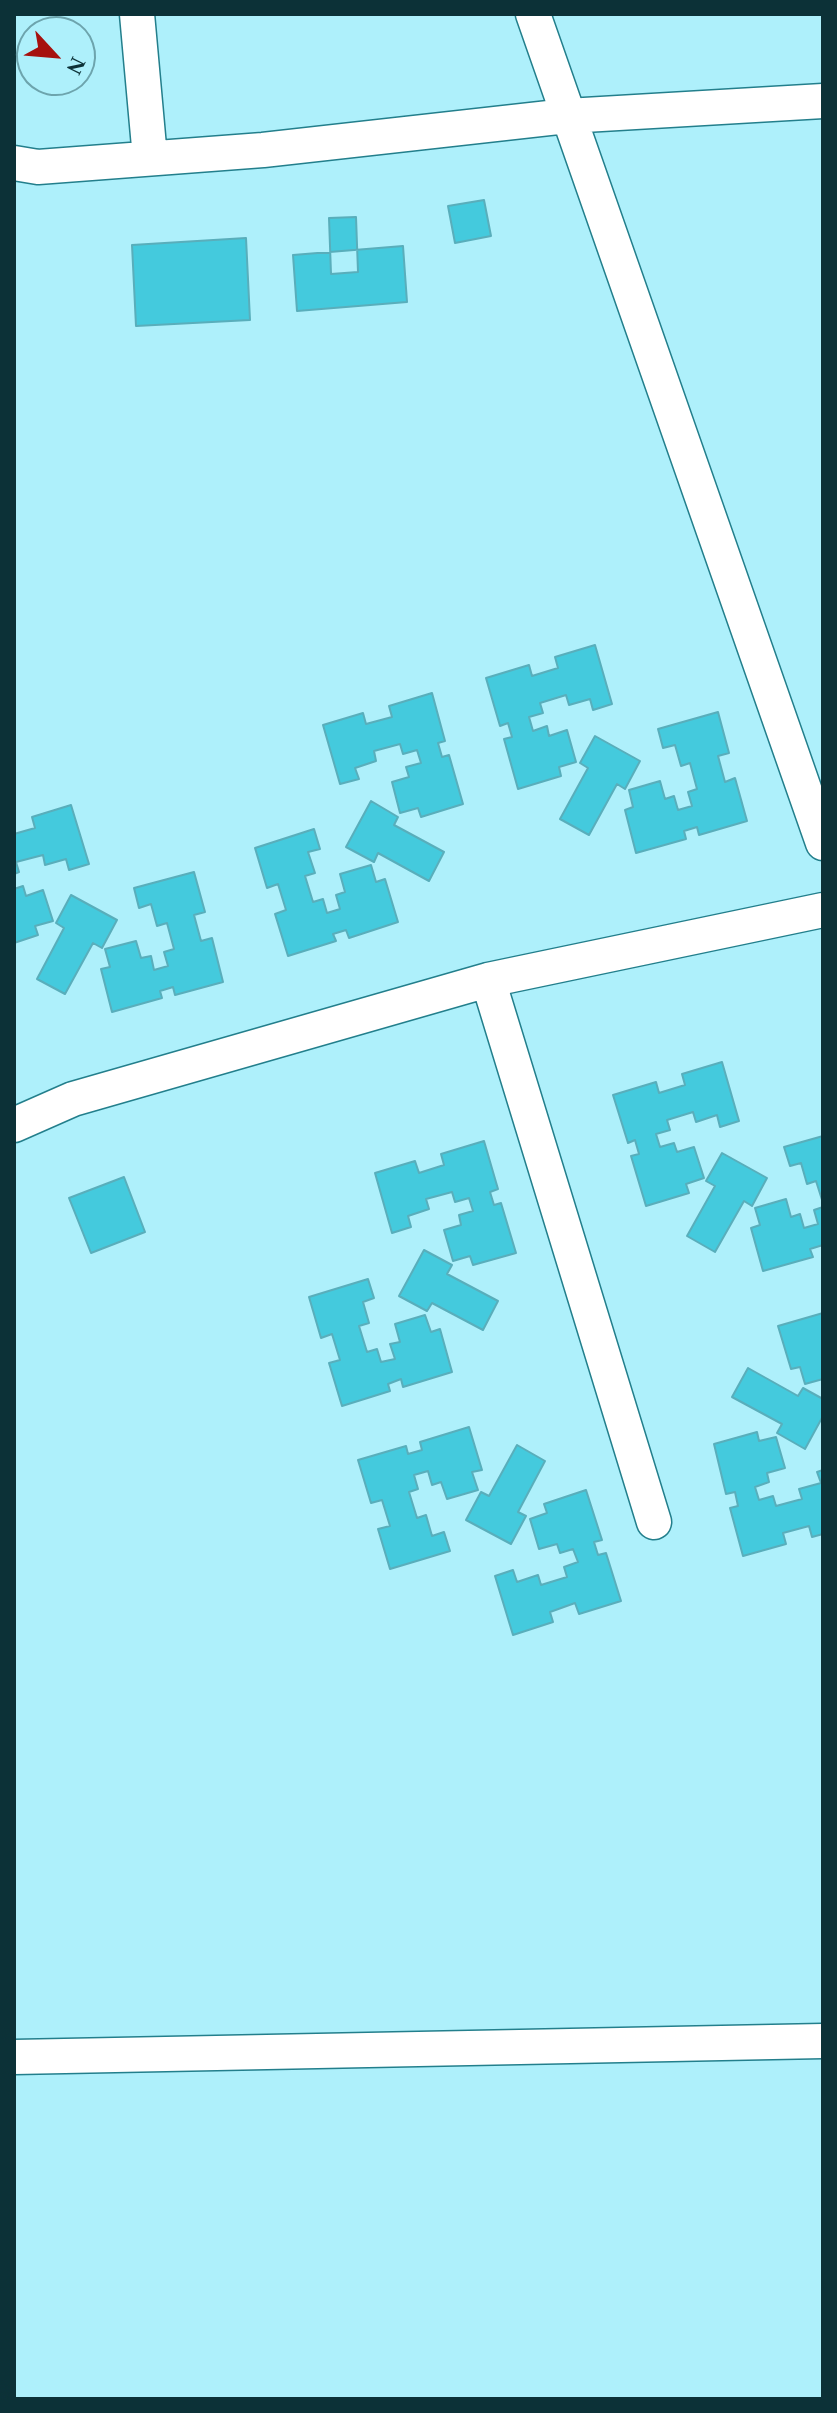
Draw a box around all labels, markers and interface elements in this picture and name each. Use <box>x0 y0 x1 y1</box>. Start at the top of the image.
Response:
north arrow <box>16 16 96 96</box>
text: N <box>62 53 91 78</box>

